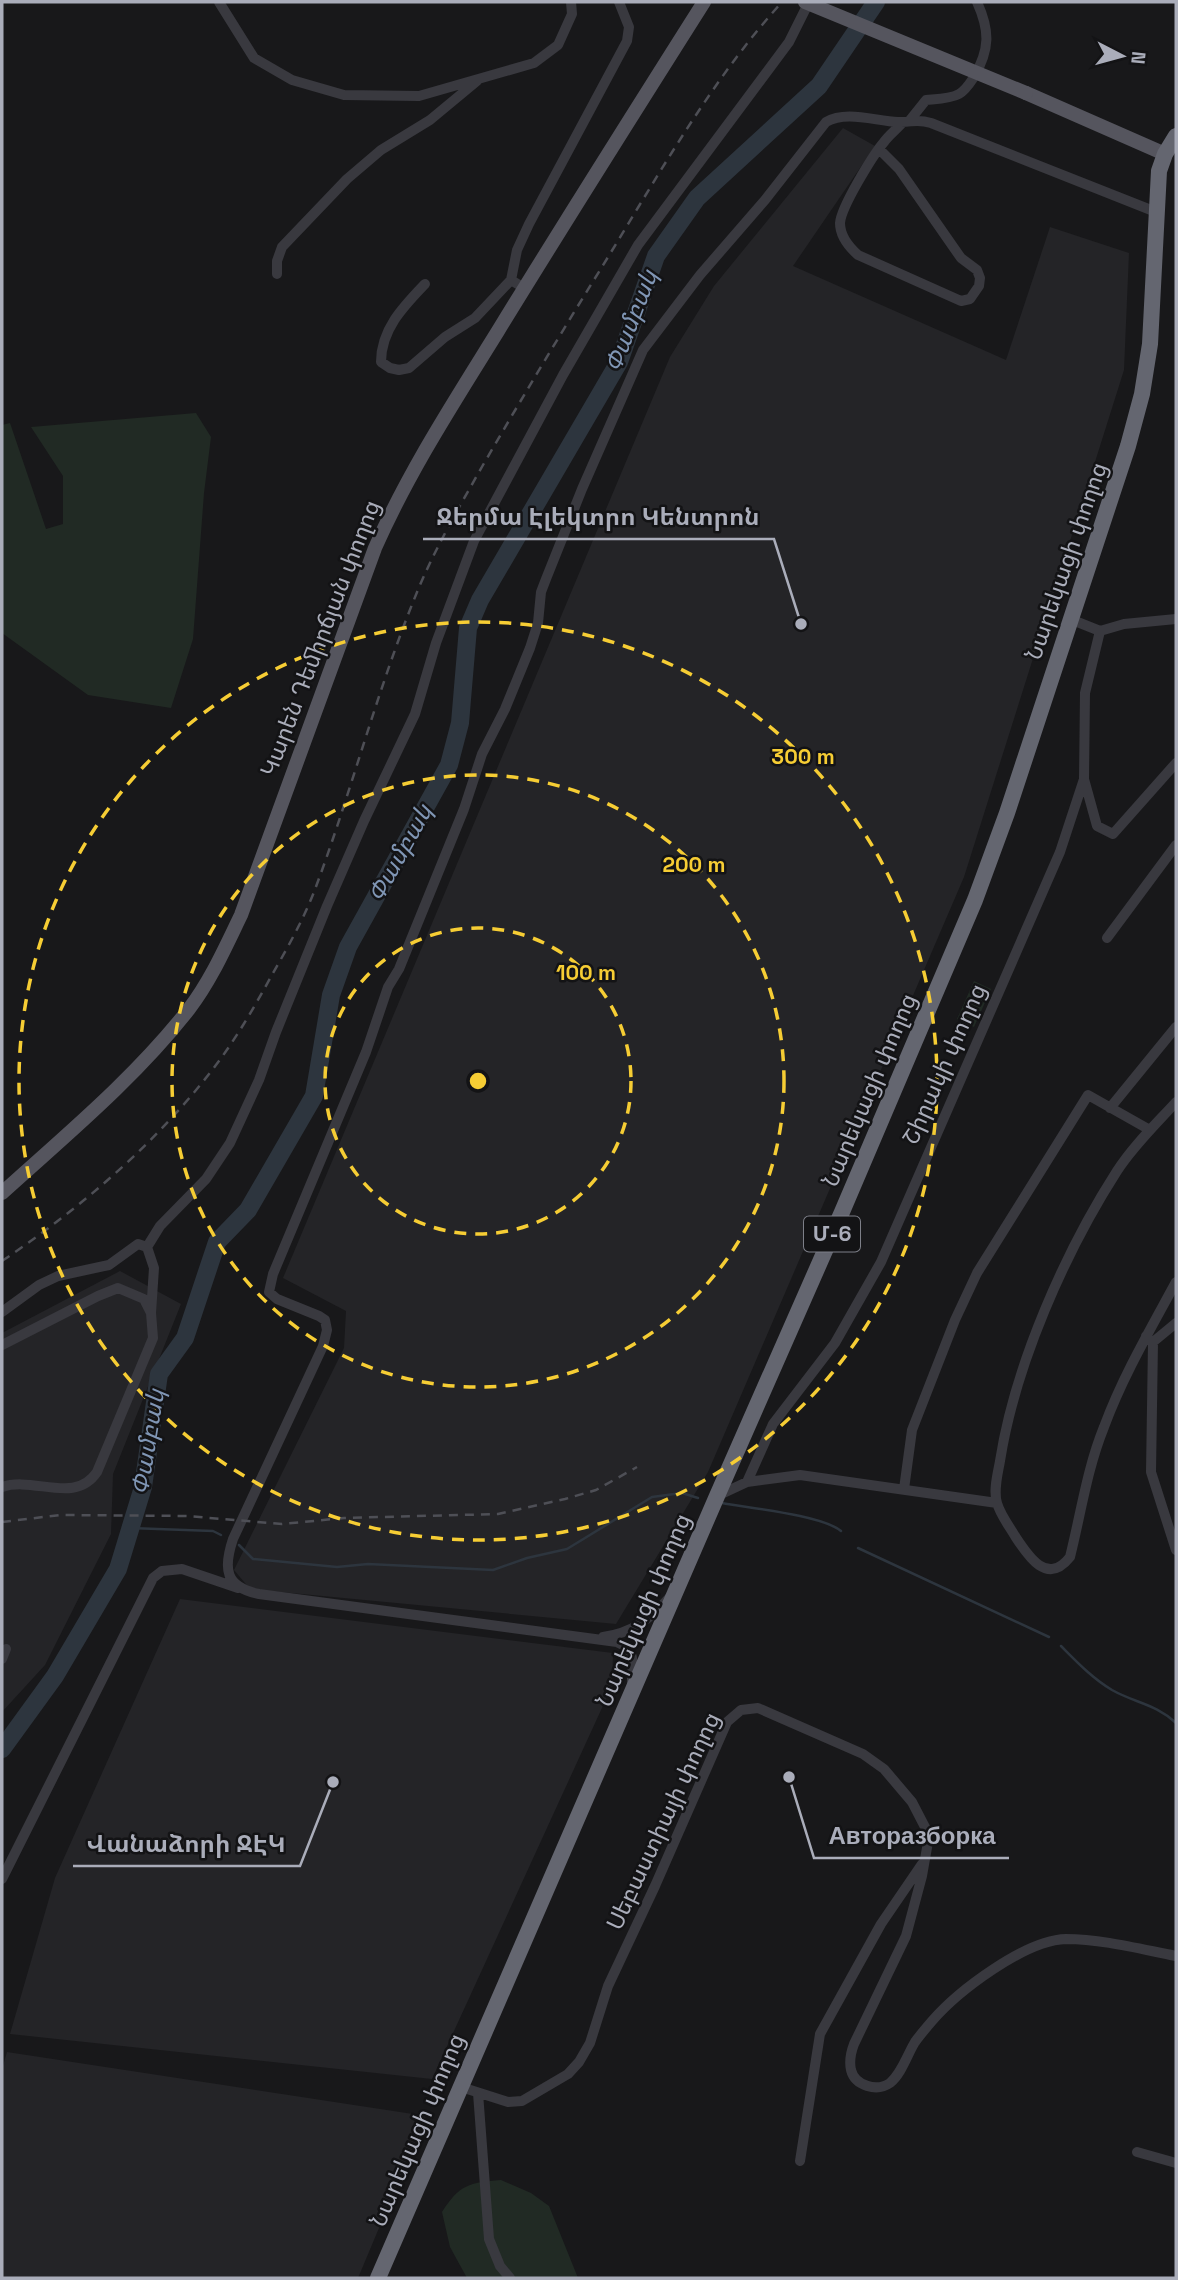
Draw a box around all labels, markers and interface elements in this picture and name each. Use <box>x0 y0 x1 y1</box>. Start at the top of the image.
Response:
north arrow <box>1087 21 1157 91</box>
text: N <box>1125 50 1152 65</box>
water label: Փամբակ <box>597 264 665 376</box>
street label: Նարեկացի փողոց <box>1018 458 1114 664</box>
callout: Ջերմա Էլեկտրո Կենտրոն <box>423 494 774 539</box>
street label: Կարեն Դեմիրճյան փողոց <box>253 496 387 780</box>
text: Ջերմա Էլեկտրո Կենտրոն <box>436 501 760 532</box>
text: 300 m <box>771 743 835 770</box>
water label: Փամբակ <box>360 797 440 907</box>
text: 200 m <box>663 851 725 878</box>
text: 100 m <box>556 959 616 986</box>
street label: Շիրակի փողոց <box>895 979 993 1149</box>
street label: Նարեկացի փողոց <box>815 989 923 1191</box>
centre of rings <box>466 1069 490 1093</box>
road number: Մ-6 <box>804 1216 860 1252</box>
water label: Փամբակ <box>124 1385 171 1497</box>
street label: Նարեկացի փողոց <box>589 1509 697 1711</box>
street label: Սեբաստիայի փողոց <box>599 1707 727 1935</box>
callout: Авторазборка <box>814 1813 1009 1858</box>
text: Авторазборка <box>828 1820 996 1851</box>
callout: Վանաձորի ՋԷԿ <box>73 1821 300 1866</box>
text: Վանաձորի ՋԷԿ <box>87 1828 285 1859</box>
street label: Նարեկացի փողոց <box>363 2029 471 2231</box>

